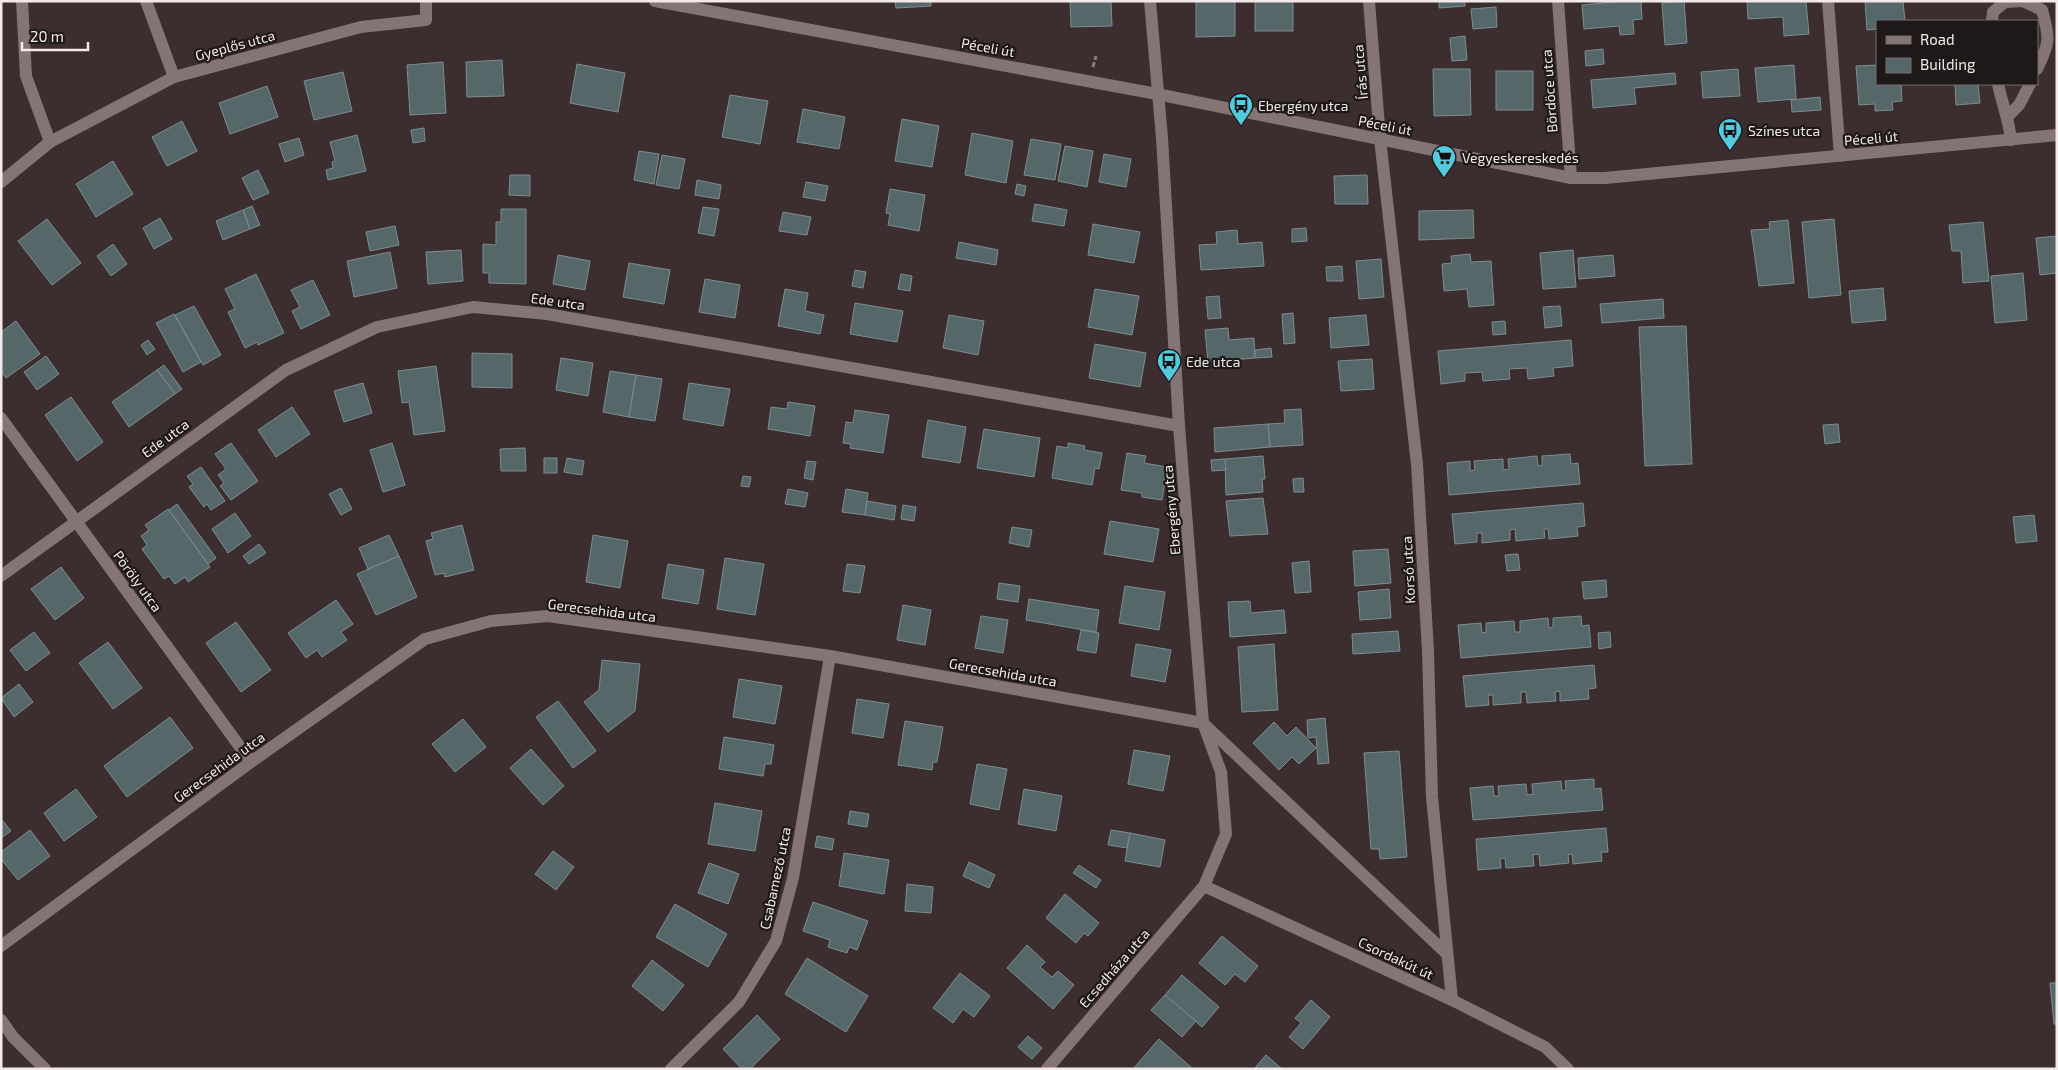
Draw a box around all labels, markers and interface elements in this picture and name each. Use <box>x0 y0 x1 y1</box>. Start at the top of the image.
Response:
scale bar <box>22 20 89 52</box>
legend <box>1876 20 2038 85</box>
street label: Gyeplős utca <box>193 26 277 64</box>
text: 20 m <box>30 27 64 45</box>
text: Road <box>1920 30 1955 48</box>
street label: Péceli út <box>960 34 1016 60</box>
street label: Írás utca <box>1349 44 1371 100</box>
street label: Bördöce utca <box>1538 49 1560 133</box>
text: Building <box>1920 55 1976 73</box>
bus stop icon: Ebergény utca <box>1228 92 1254 126</box>
place label: Ebergény utca <box>1258 97 1348 114</box>
street label: Péceli út <box>1357 112 1413 138</box>
bus stop icon: Színes utca <box>1717 117 1743 151</box>
place label: Színes utca <box>1748 122 1820 139</box>
street label: Péceli út <box>1843 127 1899 149</box>
supermarket icon: Vegyeskereskedés <box>1431 144 1457 178</box>
place label: Vegyeskereskedés <box>1462 149 1579 166</box>
street label: Ede utca <box>530 289 586 313</box>
bus stop icon: Ede utca <box>1156 348 1182 382</box>
place label: Ede utca <box>1186 353 1240 370</box>
street label: Ede utca <box>138 415 192 461</box>
street label: Ebergény utca <box>1159 464 1183 556</box>
street label: Korsó utca <box>1398 536 1418 604</box>
street label: Pöröly utca <box>110 547 166 615</box>
street label: Gerecsehida utca <box>547 595 657 625</box>
street label: Gerecsehida utca <box>948 654 1058 690</box>
street label: Gerecsehida utca <box>170 728 268 806</box>
street label: Csabamező utca <box>756 825 794 931</box>
street label: Ecsedháza utca <box>1075 925 1153 1011</box>
street label: Csordakút út <box>1356 933 1436 983</box>

